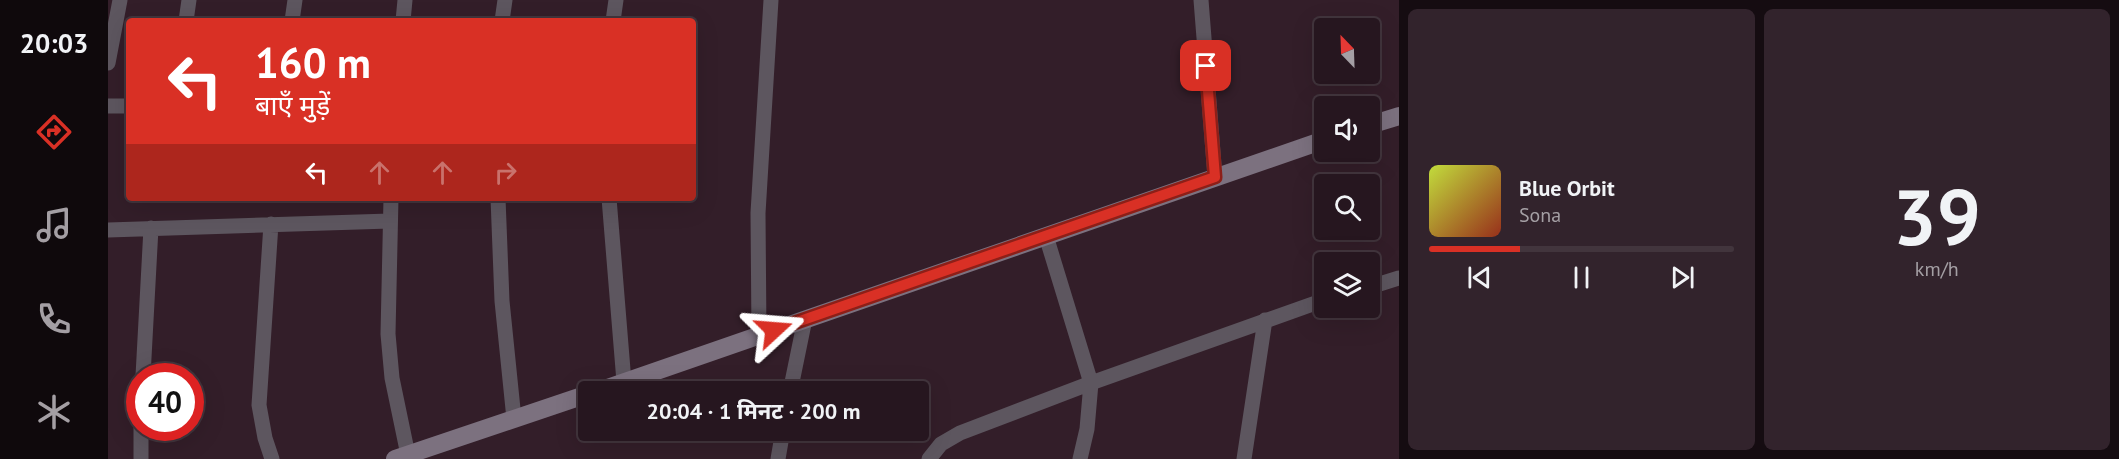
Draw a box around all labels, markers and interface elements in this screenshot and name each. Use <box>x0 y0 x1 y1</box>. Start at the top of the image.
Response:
north arrow <box>1314 18 1380 84</box>
map controls <box>1314 18 1380 318</box>
text: 20:03 <box>20 26 88 60</box>
text: 160 m <box>255 35 371 90</box>
pin <box>1180 40 1231 91</box>
icon: left <box>156 42 234 120</box>
icon: arrive <box>1189 49 1222 82</box>
text: बाएँ मुड़ें <box>255 88 330 122</box>
button: sound <box>1314 96 1380 162</box>
icon: directions <box>33 111 75 153</box>
icon: left <box>300 156 333 189</box>
icon: ahead <box>363 156 396 189</box>
icon: ahead <box>426 156 459 189</box>
icon: right <box>489 156 522 189</box>
text: 39 <box>1893 166 1981 267</box>
button: search <box>1314 174 1380 240</box>
text: Blue Orbit <box>1519 174 1615 202</box>
text: Sona <box>1519 202 1561 228</box>
icon: music <box>33 204 75 246</box>
button: layers <box>1314 252 1380 318</box>
text: km/h <box>1915 256 1959 282</box>
icon: previous <box>1463 261 1496 294</box>
icon: pause <box>1565 261 1598 294</box>
icon: next <box>1666 261 1699 294</box>
icon: phone <box>33 298 75 340</box>
position arrow <box>742 298 806 362</box>
speed limit sign: 40 <box>126 363 204 441</box>
icon: climate <box>33 391 75 433</box>
text: 20:04 · 1 मिनट · 200 m <box>646 397 861 425</box>

